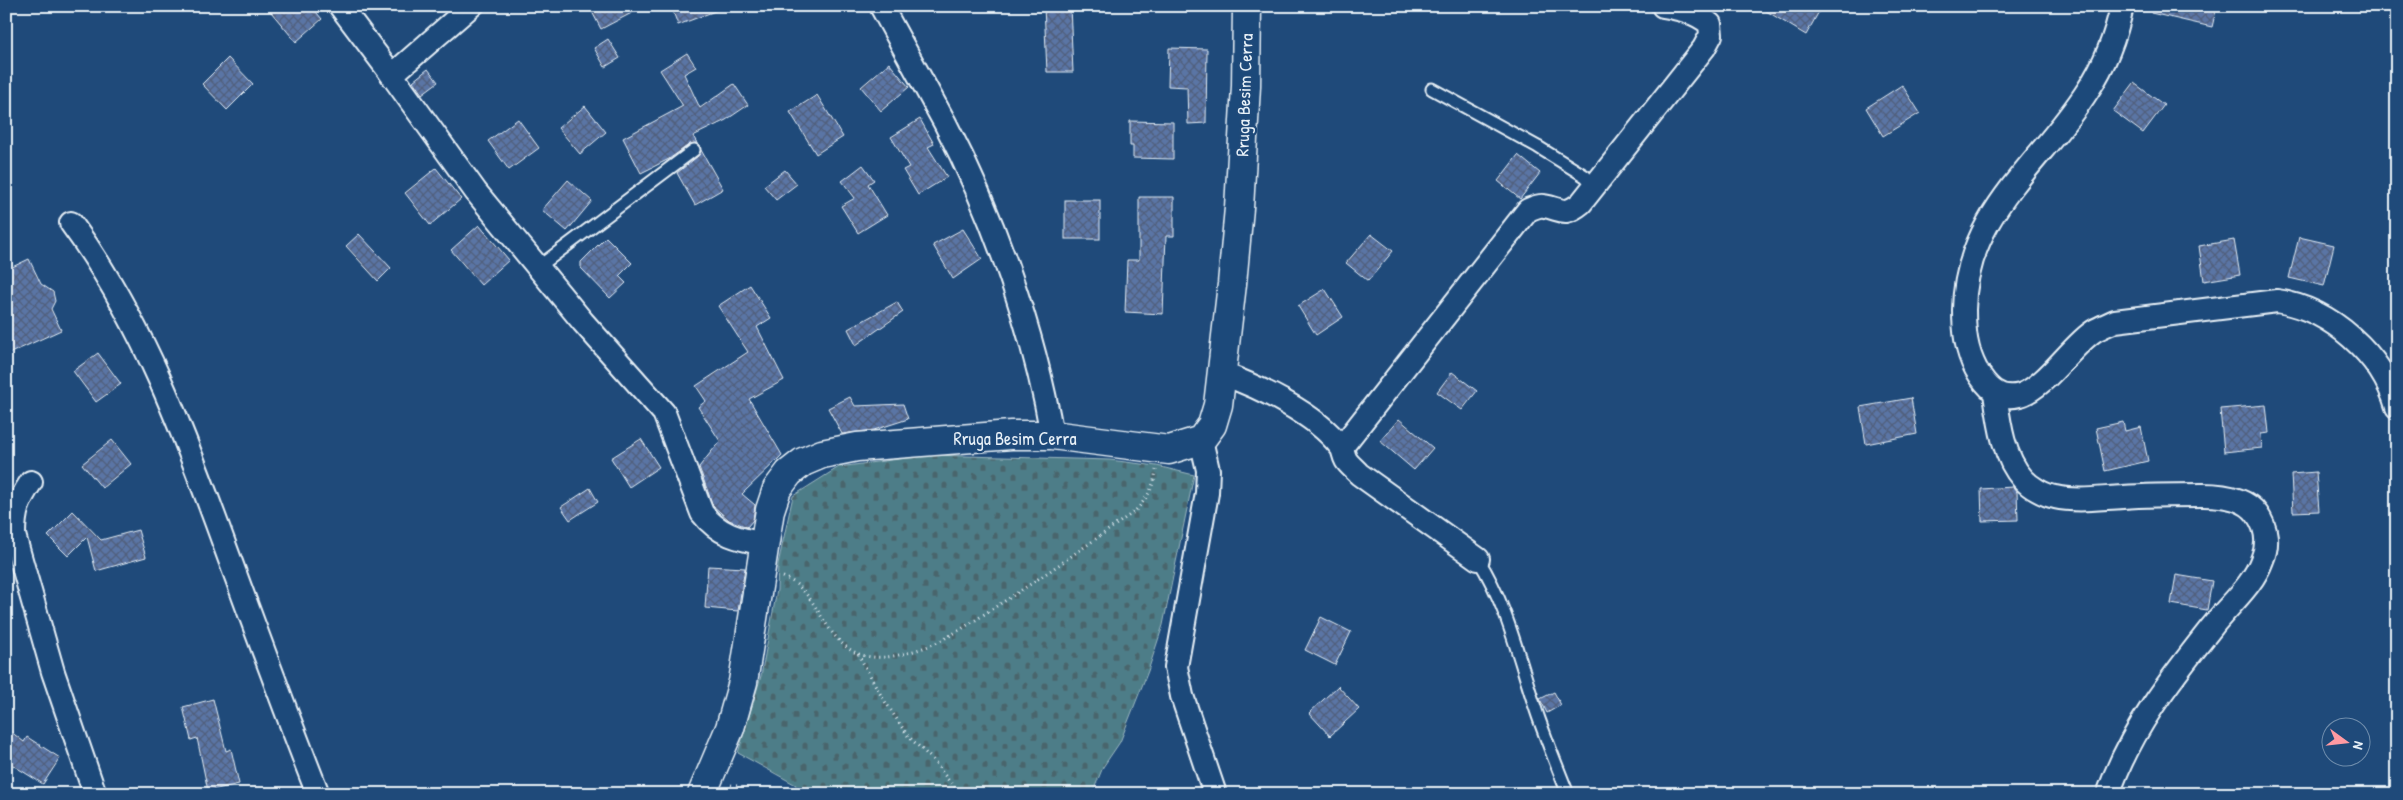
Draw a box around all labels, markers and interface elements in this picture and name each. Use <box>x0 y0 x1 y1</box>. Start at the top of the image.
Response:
street label: Rruga Besim Cerra <box>1229 33 1259 157</box>
street label: Rruga Besim Cerra <box>953 426 1077 451</box>
north arrow <box>2320 718 2370 768</box>
text: N <box>2349 739 2369 752</box>

